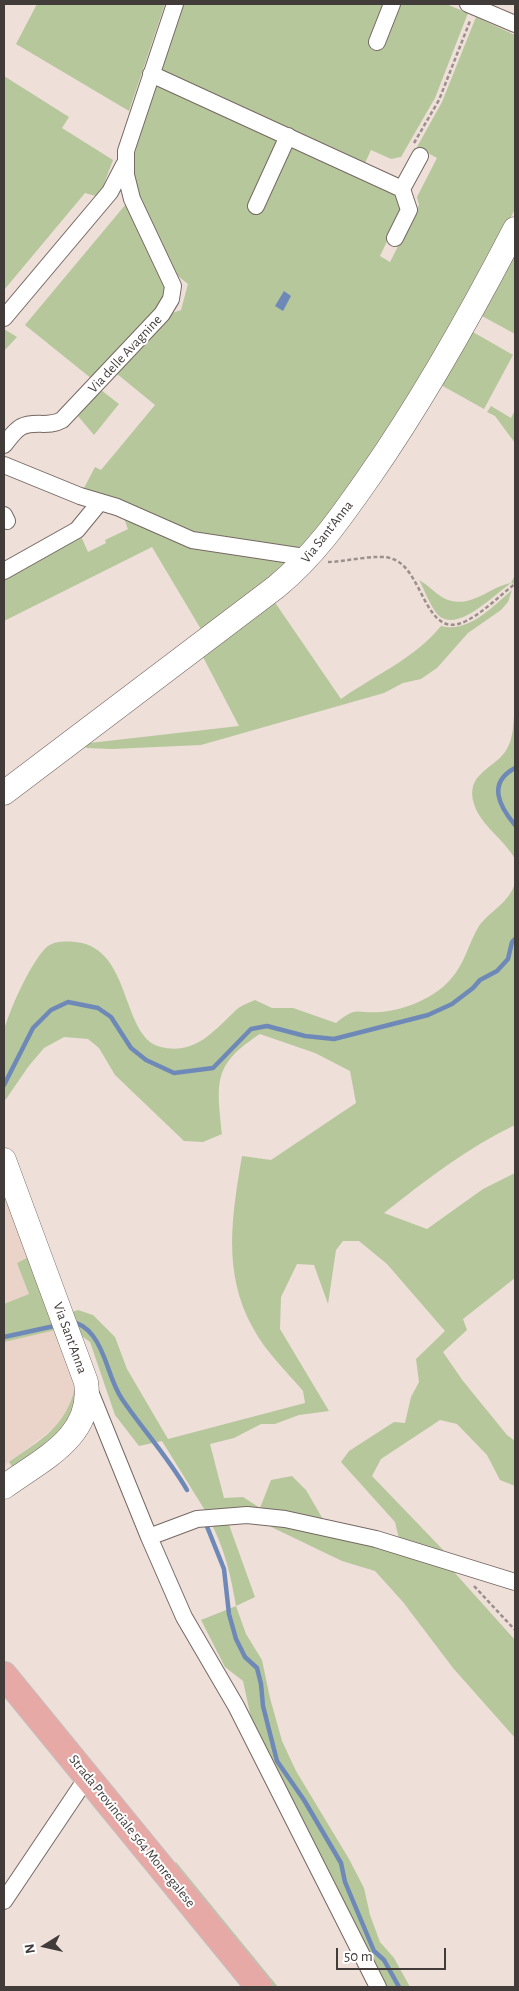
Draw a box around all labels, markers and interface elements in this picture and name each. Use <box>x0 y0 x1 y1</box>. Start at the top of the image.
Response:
street label: Via delle Avagnine <box>85 312 165 396</box>
street label: Via Sant'Anna <box>297 497 357 567</box>
street label: Via Sant'Anna <box>49 1300 91 1376</box>
street label: Strada Provinciale 564 Monregalese <box>65 1751 199 1911</box>
north arrow <box>20 1921 70 1971</box>
scale bar <box>339 1938 449 1970</box>
text: N <box>22 1943 38 1955</box>
text: 50 m <box>344 1949 373 1964</box>

